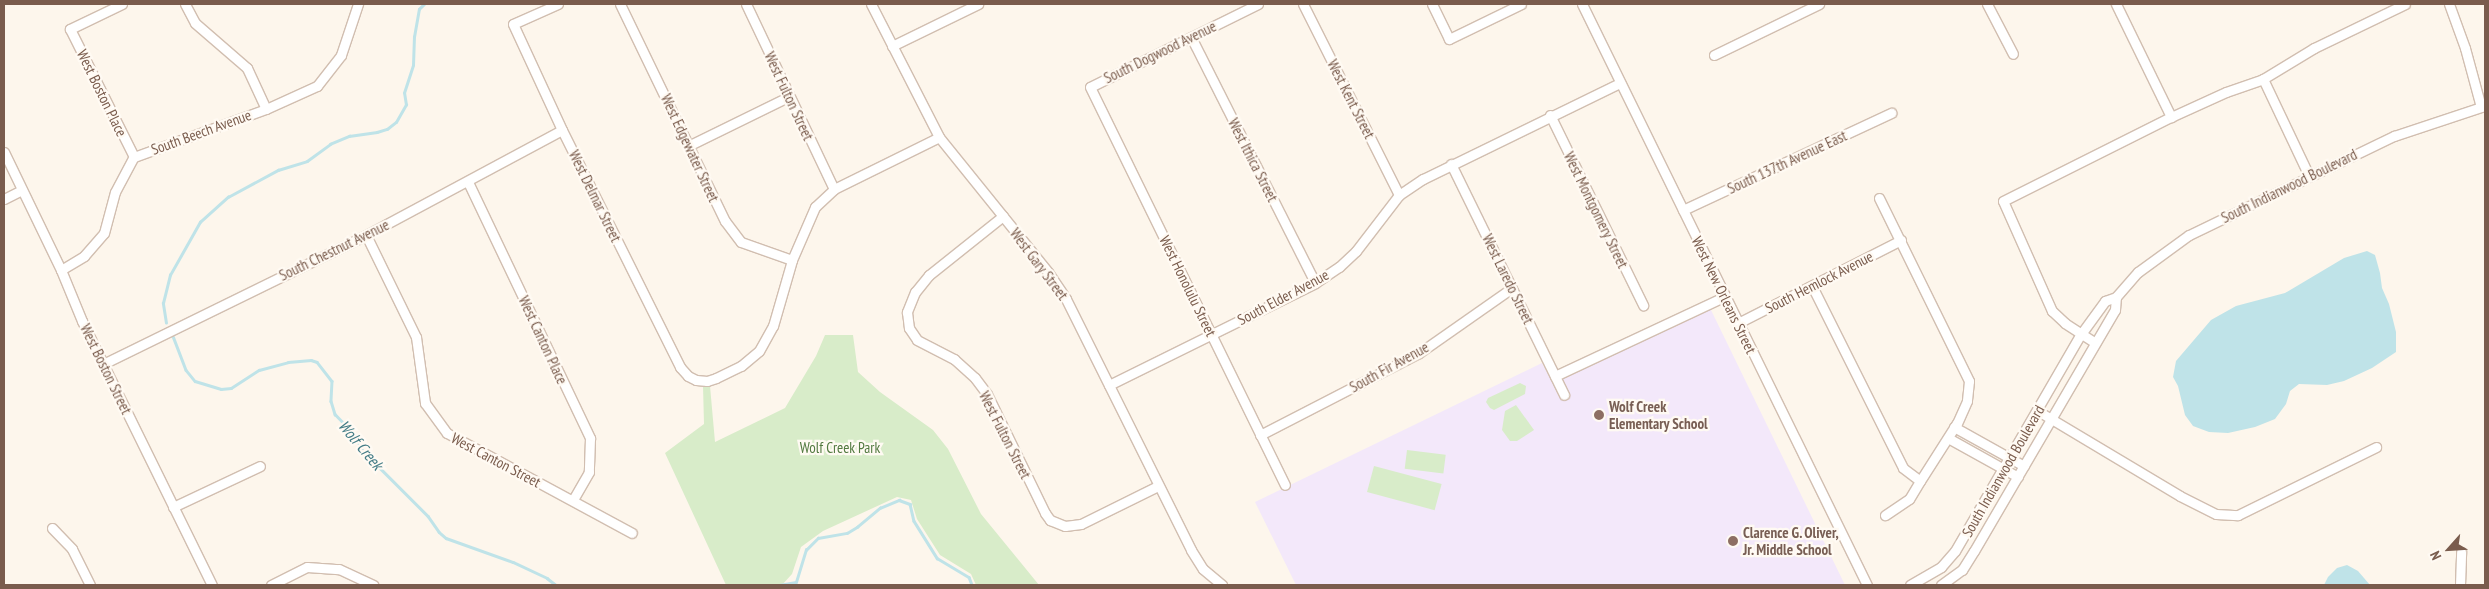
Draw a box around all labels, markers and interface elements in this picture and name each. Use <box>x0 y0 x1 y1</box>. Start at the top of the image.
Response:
street label: South Dogwood Avenue <box>1101 17 1219 87</box>
street label: West Boston Place <box>73 47 131 139</box>
street label: West Fulton Street <box>761 49 817 143</box>
street label: West Kent Street <box>1323 57 1379 141</box>
street label: West Edgewater Street <box>657 91 723 205</box>
street label: South Beech Avenue <box>148 105 254 159</box>
street label: West Ithica Street <box>1224 115 1282 205</box>
street label: South 137th Avenue East <box>1724 126 1850 198</box>
street label: South Indianwood Boulevard <box>2218 145 2360 227</box>
street label: West Delmar Street <box>565 147 625 245</box>
street label: West Montgomery Street <box>1560 149 1632 271</box>
street label: South Chestnut Avenue <box>276 215 392 285</box>
street label: West Gary Street <box>1006 224 1072 304</box>
street label: West Laredo Street <box>1479 231 1537 327</box>
street label: West Honolulu Street <box>1156 233 1220 339</box>
street label: West New Orleans Street <box>1688 233 1760 357</box>
street label: South Hemlock Avenue <box>1762 247 1876 317</box>
street label: South Elder Avenue <box>1234 265 1332 329</box>
street label: West Canton Place <box>515 293 571 387</box>
street label: West Boston Street <box>76 321 136 417</box>
street label: South Fir Avenue <box>1346 338 1432 396</box>
street label: West Fulton Street <box>975 388 1035 482</box>
place label: Wolf Creek Elementary School <box>1609 397 1708 432</box>
street label: South Indianwood Boulevard <box>1958 402 2048 540</box>
marker: Wolf Creek Elementary School <box>1593 409 1605 421</box>
water label: Wolf Creek <box>335 416 387 474</box>
street label: West Canton Street <box>448 429 544 491</box>
park label: Wolf Creek Park <box>800 439 880 457</box>
place label: Clarence G. Oliver, Jr. Middle School <box>1743 523 1840 558</box>
north arrow <box>2424 524 2474 574</box>
marker: Clarence G. Oliver, Jr. Middle School <box>1727 535 1739 547</box>
text: N <box>2426 548 2445 563</box>

